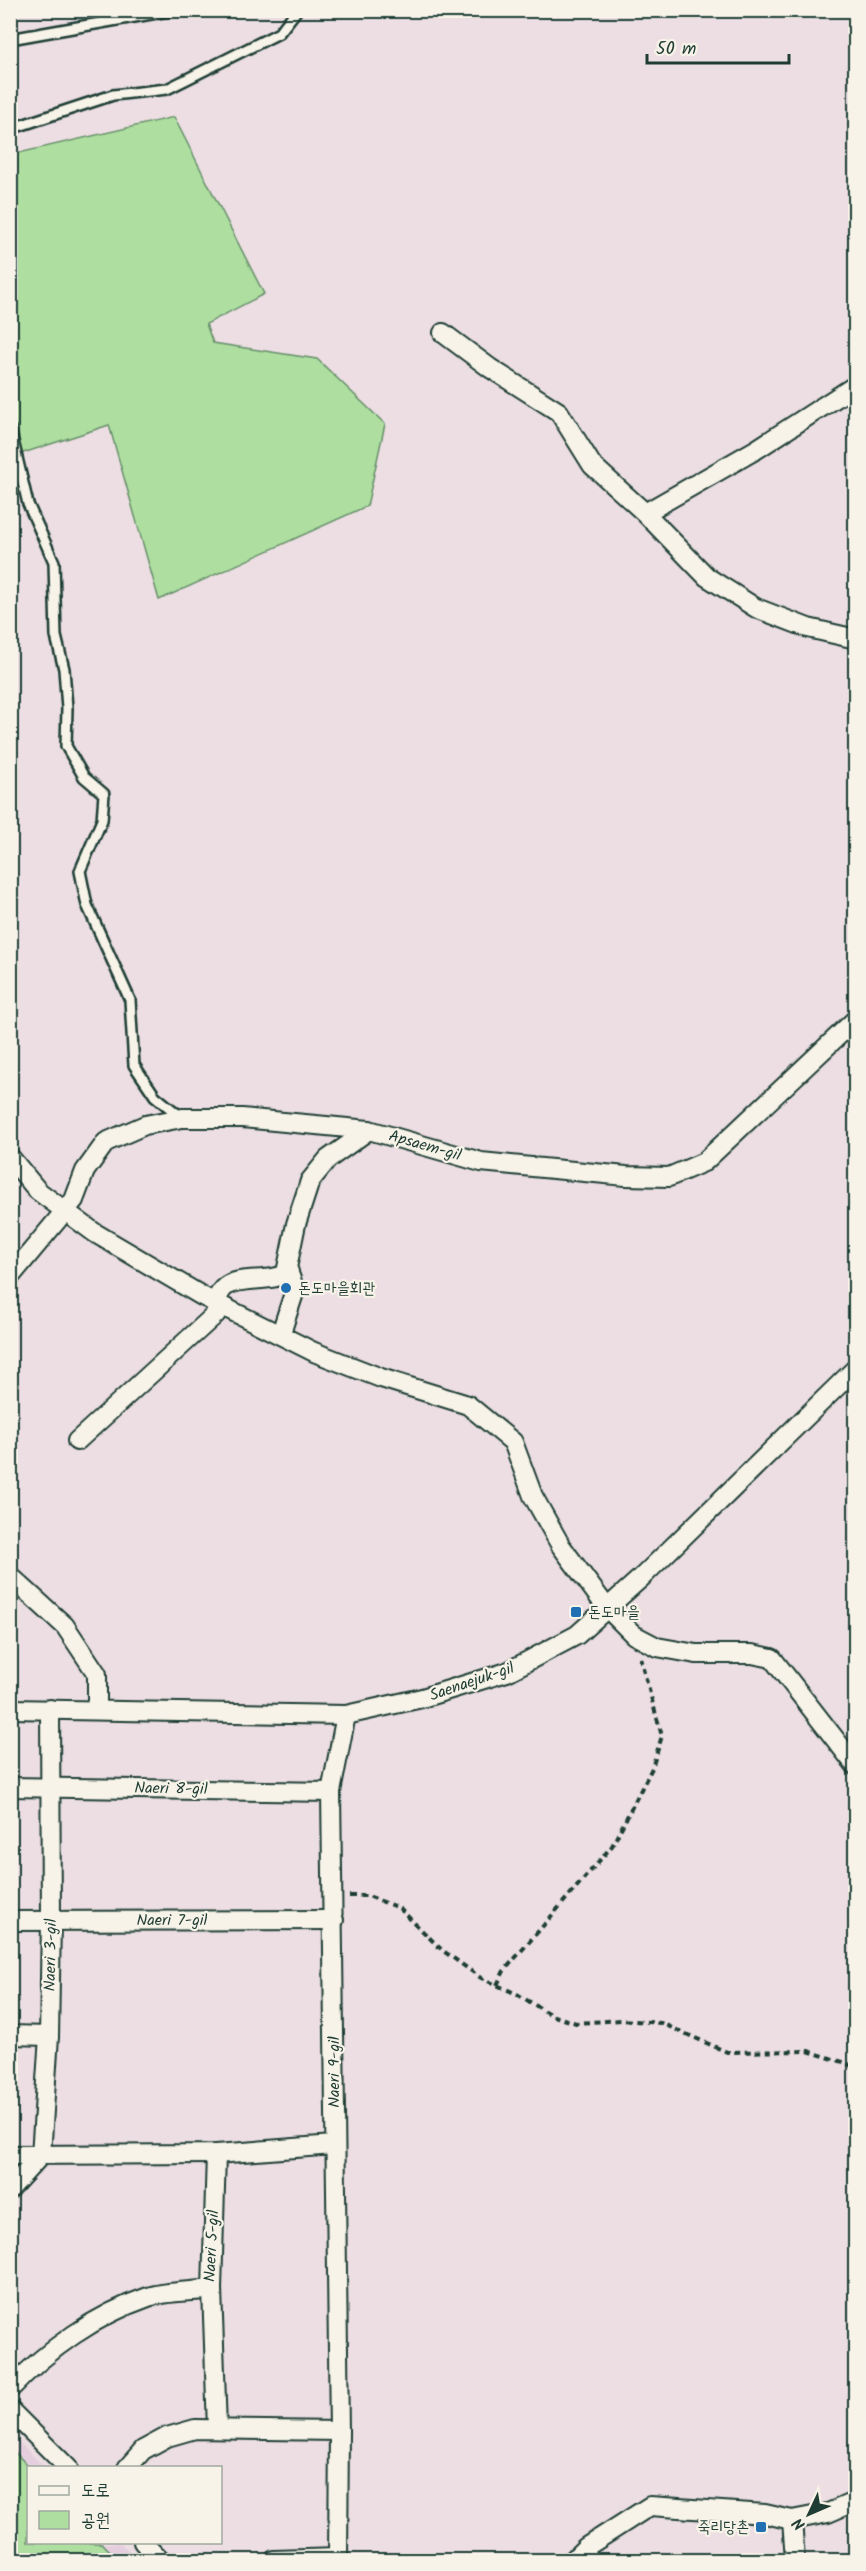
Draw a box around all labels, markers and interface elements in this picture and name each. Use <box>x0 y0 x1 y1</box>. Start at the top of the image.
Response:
scale bar <box>647 27 790 65</box>
text: 50 m <box>656 35 696 64</box>
street label: Apsaem-gil <box>386 1124 464 1168</box>
place label: 돈도마을회관 <box>298 1276 375 1301</box>
marker: 돈도마을회관 <box>279 1281 293 1295</box>
place label: 돈도마을 <box>588 1600 640 1625</box>
marker: 돈도마을 <box>569 1605 583 1619</box>
street label: Saenaejuk-gil <box>426 1656 518 1708</box>
street label: Naeri 8-gil <box>134 1776 208 1802</box>
street label: Naeri 7-gil <box>136 1908 208 1933</box>
street label: Naeri 3-gil <box>38 1918 64 1992</box>
street label: Naeri 9-gil <box>322 2036 347 2108</box>
street label: Naeri 5-gil <box>198 2209 226 2283</box>
legend <box>27 2466 222 2544</box>
text: 도로 <box>81 2477 110 2506</box>
north arrow <box>779 2484 839 2544</box>
text: 공원 <box>81 2507 110 2536</box>
text: N <box>787 2511 812 2536</box>
place label: 죽리당촌 <box>698 2515 749 2540</box>
marker: 죽리당촌 <box>754 2520 768 2534</box>

